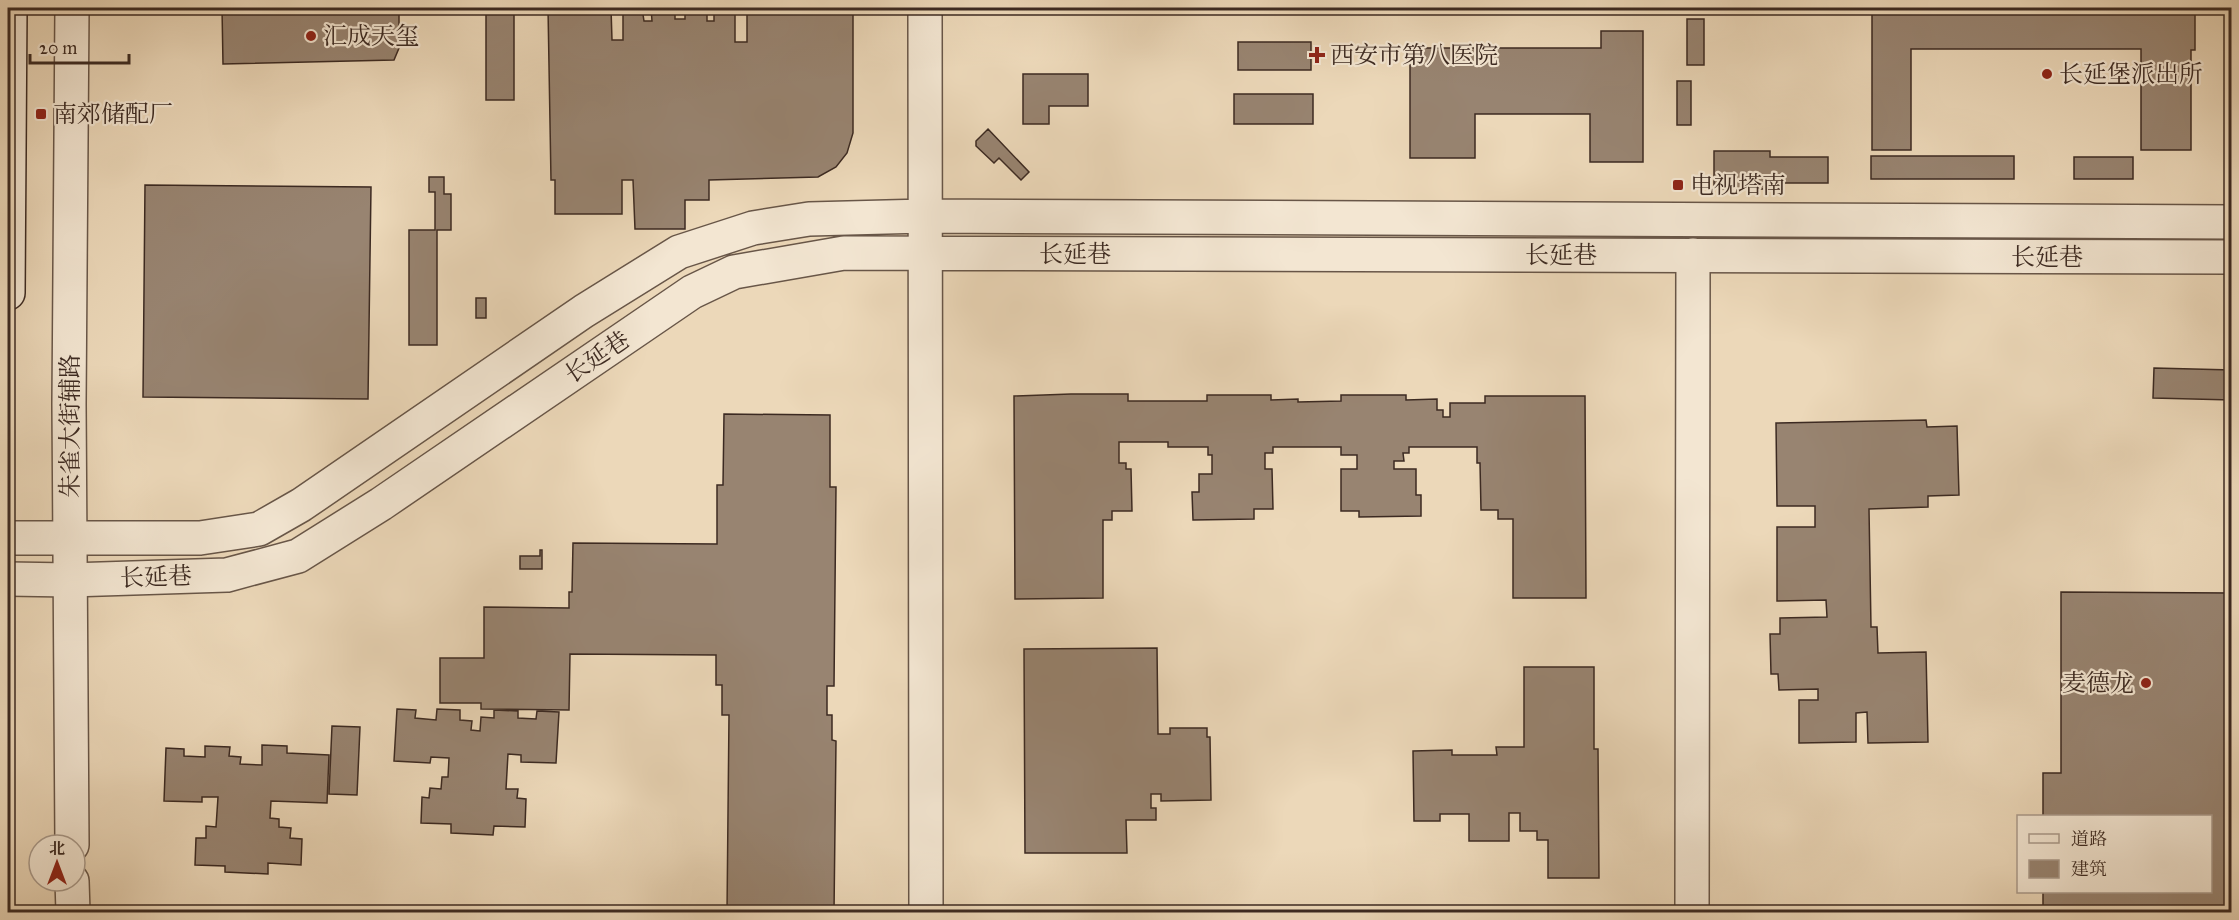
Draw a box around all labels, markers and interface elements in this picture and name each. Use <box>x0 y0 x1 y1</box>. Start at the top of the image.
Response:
place label: 汇成天玺 <box>323 21 419 51</box>
scale bar <box>30 27 129 65</box>
marker: 汇成天玺 <box>304 29 318 43</box>
text: 20 m <box>39 37 77 59</box>
place label: 西安市第八医院 <box>1330 40 1498 70</box>
marker: 西安市第八医院 <box>1308 46 1326 64</box>
place label: 长延堡派出所 <box>2059 59 2203 89</box>
marker: 长延堡派出所 <box>2040 67 2054 81</box>
place label: 南郊储配厂 <box>53 99 173 129</box>
marker: 南郊储配厂 <box>34 107 48 121</box>
place label: 电视塔南 <box>1690 170 1786 200</box>
marker: 电视塔南 <box>1671 178 1685 192</box>
street label: 长延巷 <box>1039 239 1111 269</box>
street label: 长延巷 <box>1525 240 1597 270</box>
street label: 长延巷 <box>2011 242 2083 272</box>
street label: 长延巷 <box>559 324 635 390</box>
street label: 朱雀大街辅路 <box>55 354 85 498</box>
street label: 长延巷 <box>119 561 193 593</box>
place label: 麦德龙 <box>2062 668 2134 698</box>
marker: 麦德龙 <box>2139 676 2153 690</box>
legend <box>2017 815 2212 893</box>
text: 道路 <box>2071 828 2107 850</box>
north arrow <box>27 833 87 893</box>
text: 北 <box>49 839 65 858</box>
text: 建筑 <box>2071 858 2107 880</box>

